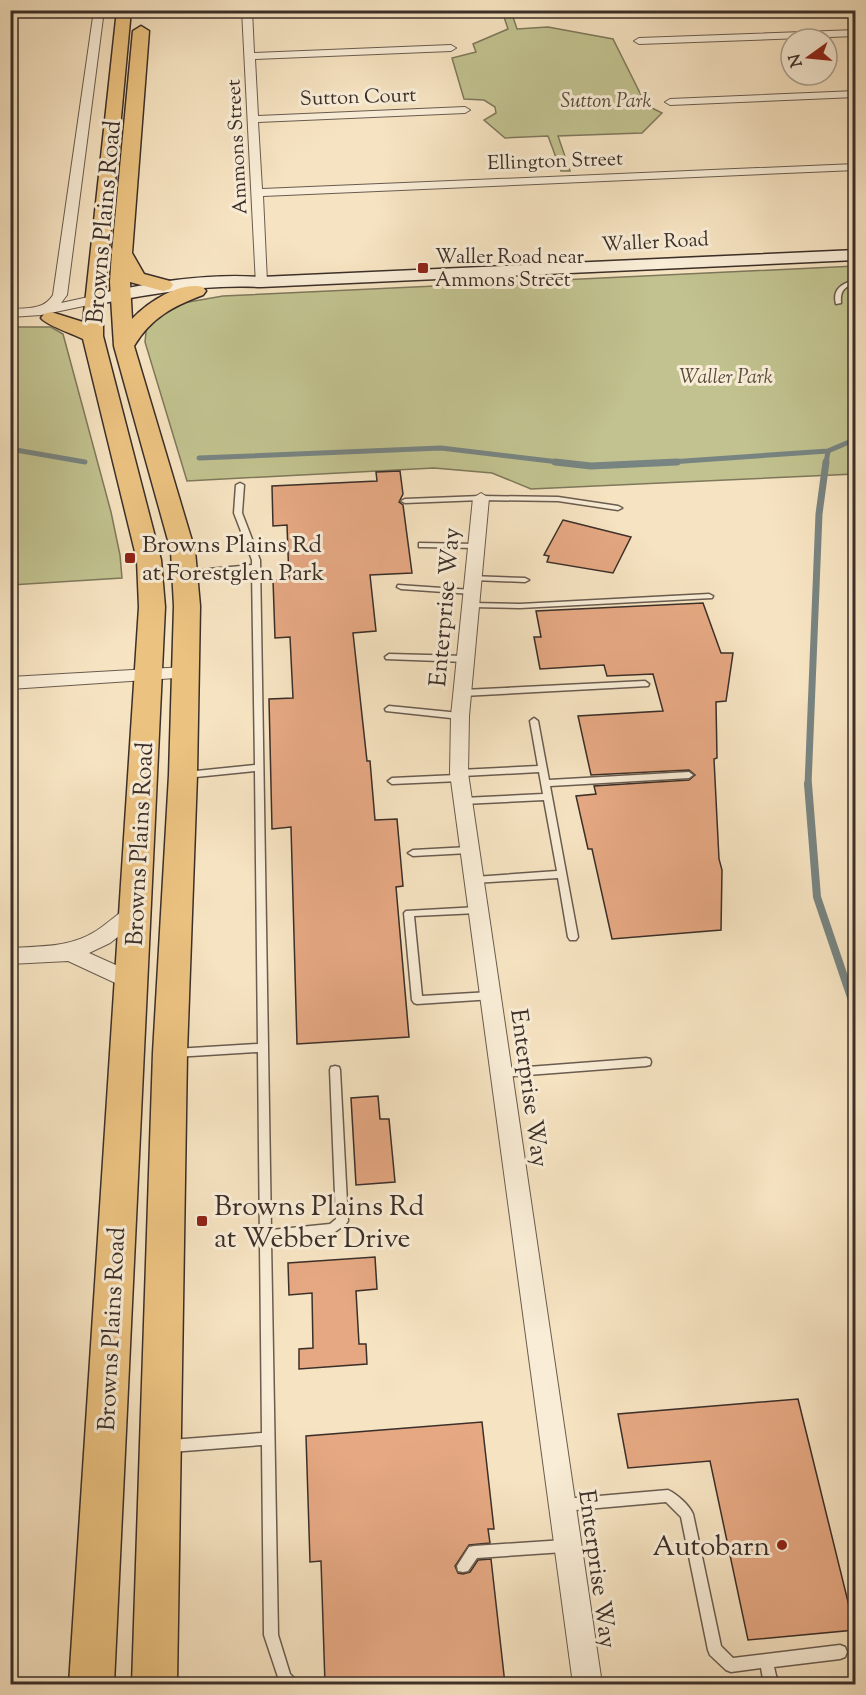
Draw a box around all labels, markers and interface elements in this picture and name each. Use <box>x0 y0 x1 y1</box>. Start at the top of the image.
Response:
north arrow <box>779 27 839 87</box>
text: N <box>784 51 810 69</box>
street label: Ammons Street <box>220 78 257 215</box>
street label: Sutton Court <box>299 82 417 115</box>
park label: Sutton Park <box>561 88 651 117</box>
street label: Browns Plains Road <box>79 119 131 325</box>
street label: Ellington Street <box>487 146 624 179</box>
street label: Waller Road <box>601 226 709 261</box>
place label: Waller Road near Ammons Street <box>435 244 584 296</box>
marker: Waller Road near Ammons Street <box>416 261 430 275</box>
park label: Waller Park <box>679 364 773 393</box>
street label: Enterprise Way <box>422 526 470 688</box>
place label: Browns Plains Rd at Forestglen Park <box>142 529 325 591</box>
marker: Browns Plains Rd at Forestglen Park <box>123 551 137 565</box>
street label: Browns Plains Road <box>119 741 163 947</box>
street label: Enterprise Way <box>500 1007 556 1170</box>
place label: Browns Plains Rd at Webber Drive <box>214 1188 424 1260</box>
marker: Browns Plains Rd at Webber Drive <box>195 1214 209 1228</box>
street label: Browns Plains Road <box>91 1226 135 1432</box>
street label: Enterprise Way <box>568 1488 624 1651</box>
place label: Autobarn <box>653 1528 770 1568</box>
marker: Autobarn <box>775 1538 789 1552</box>

